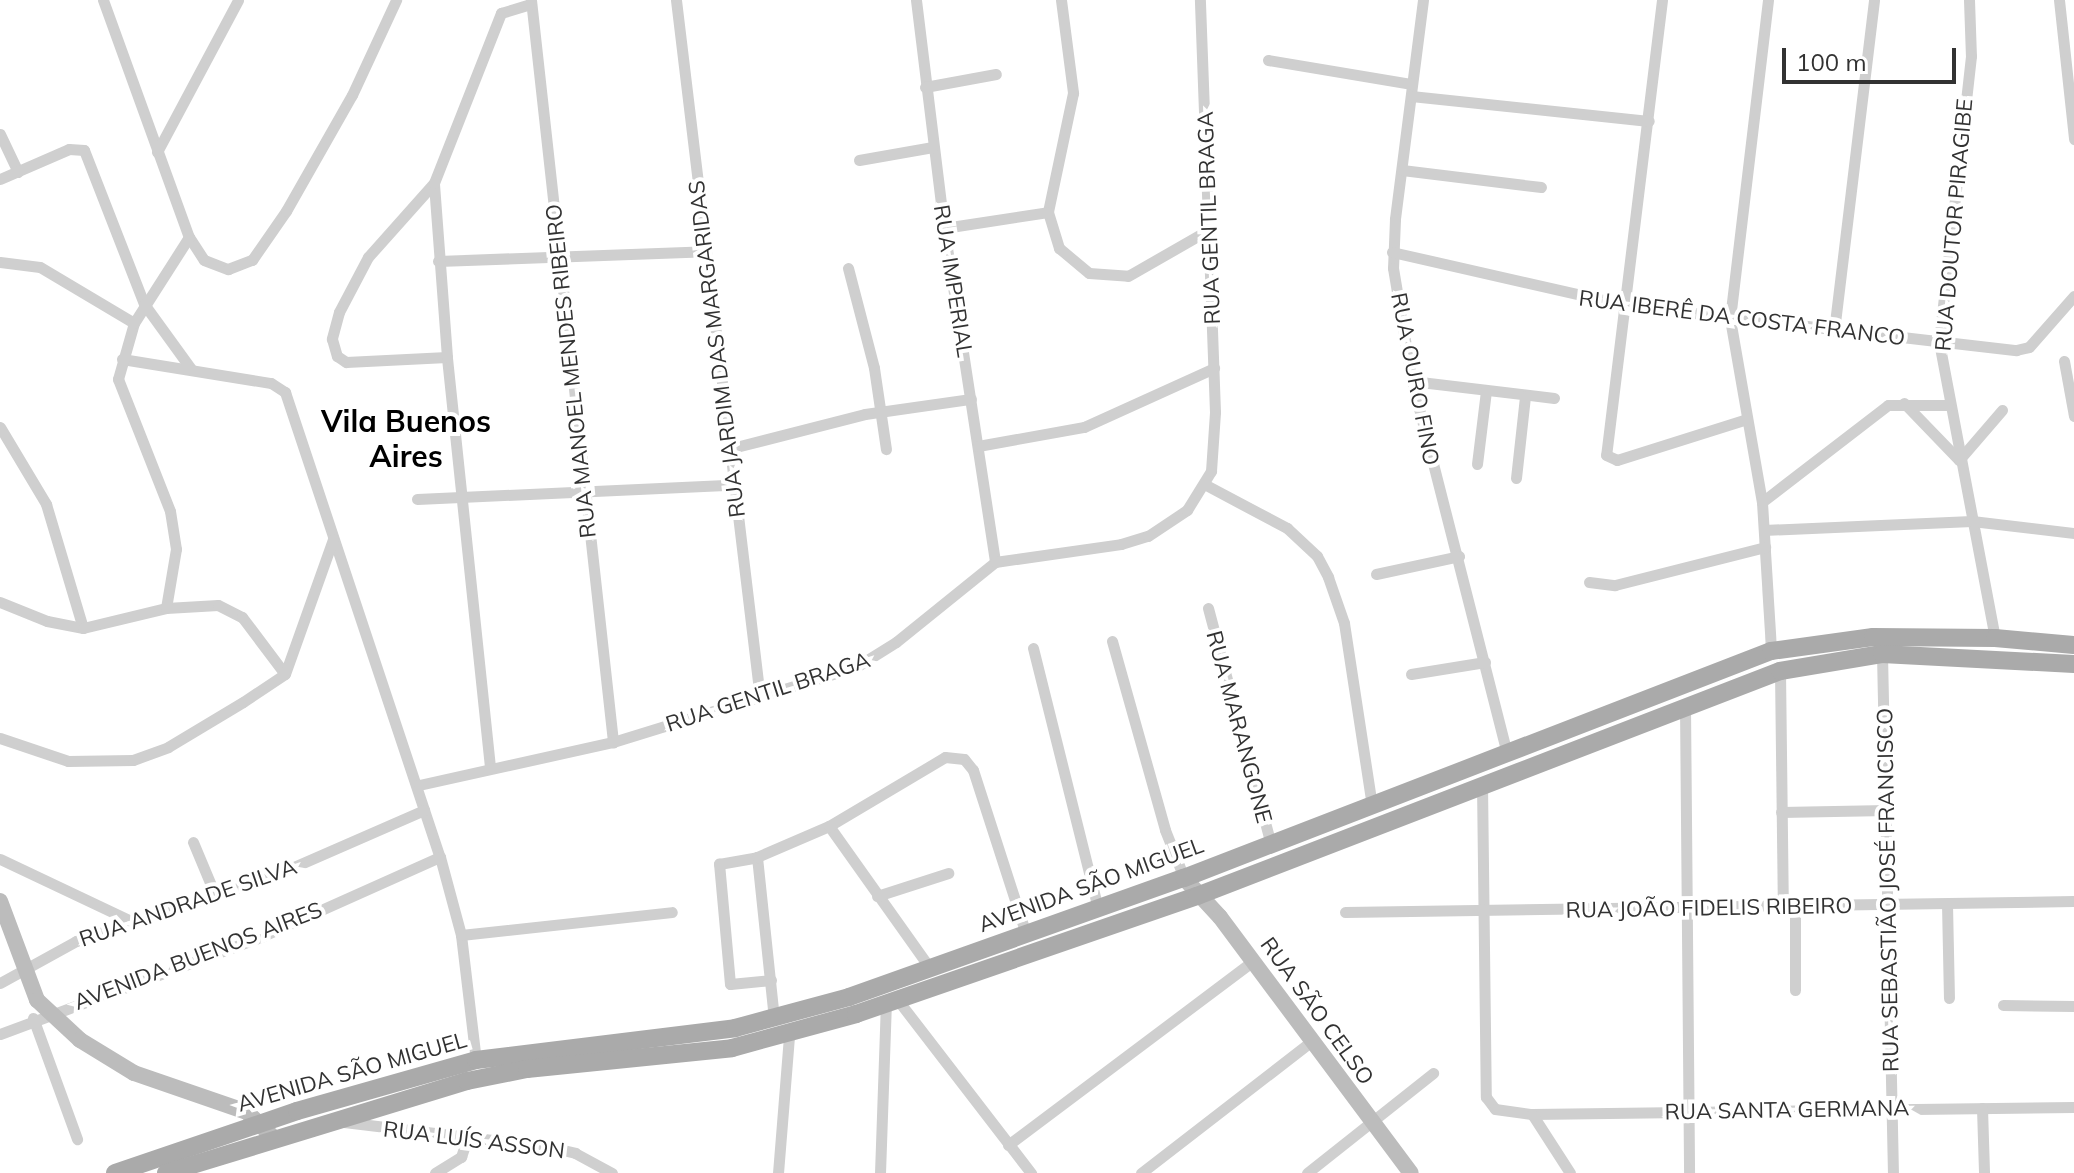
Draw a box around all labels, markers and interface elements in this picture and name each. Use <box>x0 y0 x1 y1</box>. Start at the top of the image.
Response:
scale bar <box>1786 32 1960 82</box>
text: 100 m <box>1796 47 1867 77</box>
street label: RUA DOUTOR PIRAGIBE <box>1930 98 1978 352</box>
street label: RUA GENTIL BRAGA <box>1192 111 1226 325</box>
street label: RUA JARDIM DAS MARGARIDAS <box>683 179 751 519</box>
street label: RUA MANOEL MENDES RIBEIRO <box>540 203 602 539</box>
street label: RUA IMPERIAL <box>928 203 978 359</box>
street label: RUA IBERÊ DA COSTA FRANCO <box>1577 285 1907 351</box>
street label: RUA OURO FINO <box>1385 290 1445 468</box>
district label: Vila Buenos Aires <box>321 403 491 474</box>
street label: RUA MARANGONE <box>1201 628 1277 826</box>
street label: RUA GENTIL BRAGA <box>662 646 874 738</box>
street label: RUA SEBASTIÃO JOSÉ FRANCISCO <box>1872 708 1904 1072</box>
street label: AVENIDA SÃO MIGUEL <box>975 832 1207 938</box>
street label: RUA ANDRADE SILVA <box>76 853 300 953</box>
street label: RUA JOÃO FIDELIS RIBEIRO <box>1565 892 1853 924</box>
street label: AVENIDA BUENOS AIRES <box>70 896 326 1016</box>
street label: RUA SÃO CELSO <box>1255 932 1379 1090</box>
street label: AVENIDA SÃO MIGUEL <box>234 1027 470 1117</box>
street label: RUA SANTA GERMANA <box>1664 1095 1910 1125</box>
street label: RUA LUÍS ASSON <box>382 1116 566 1164</box>

